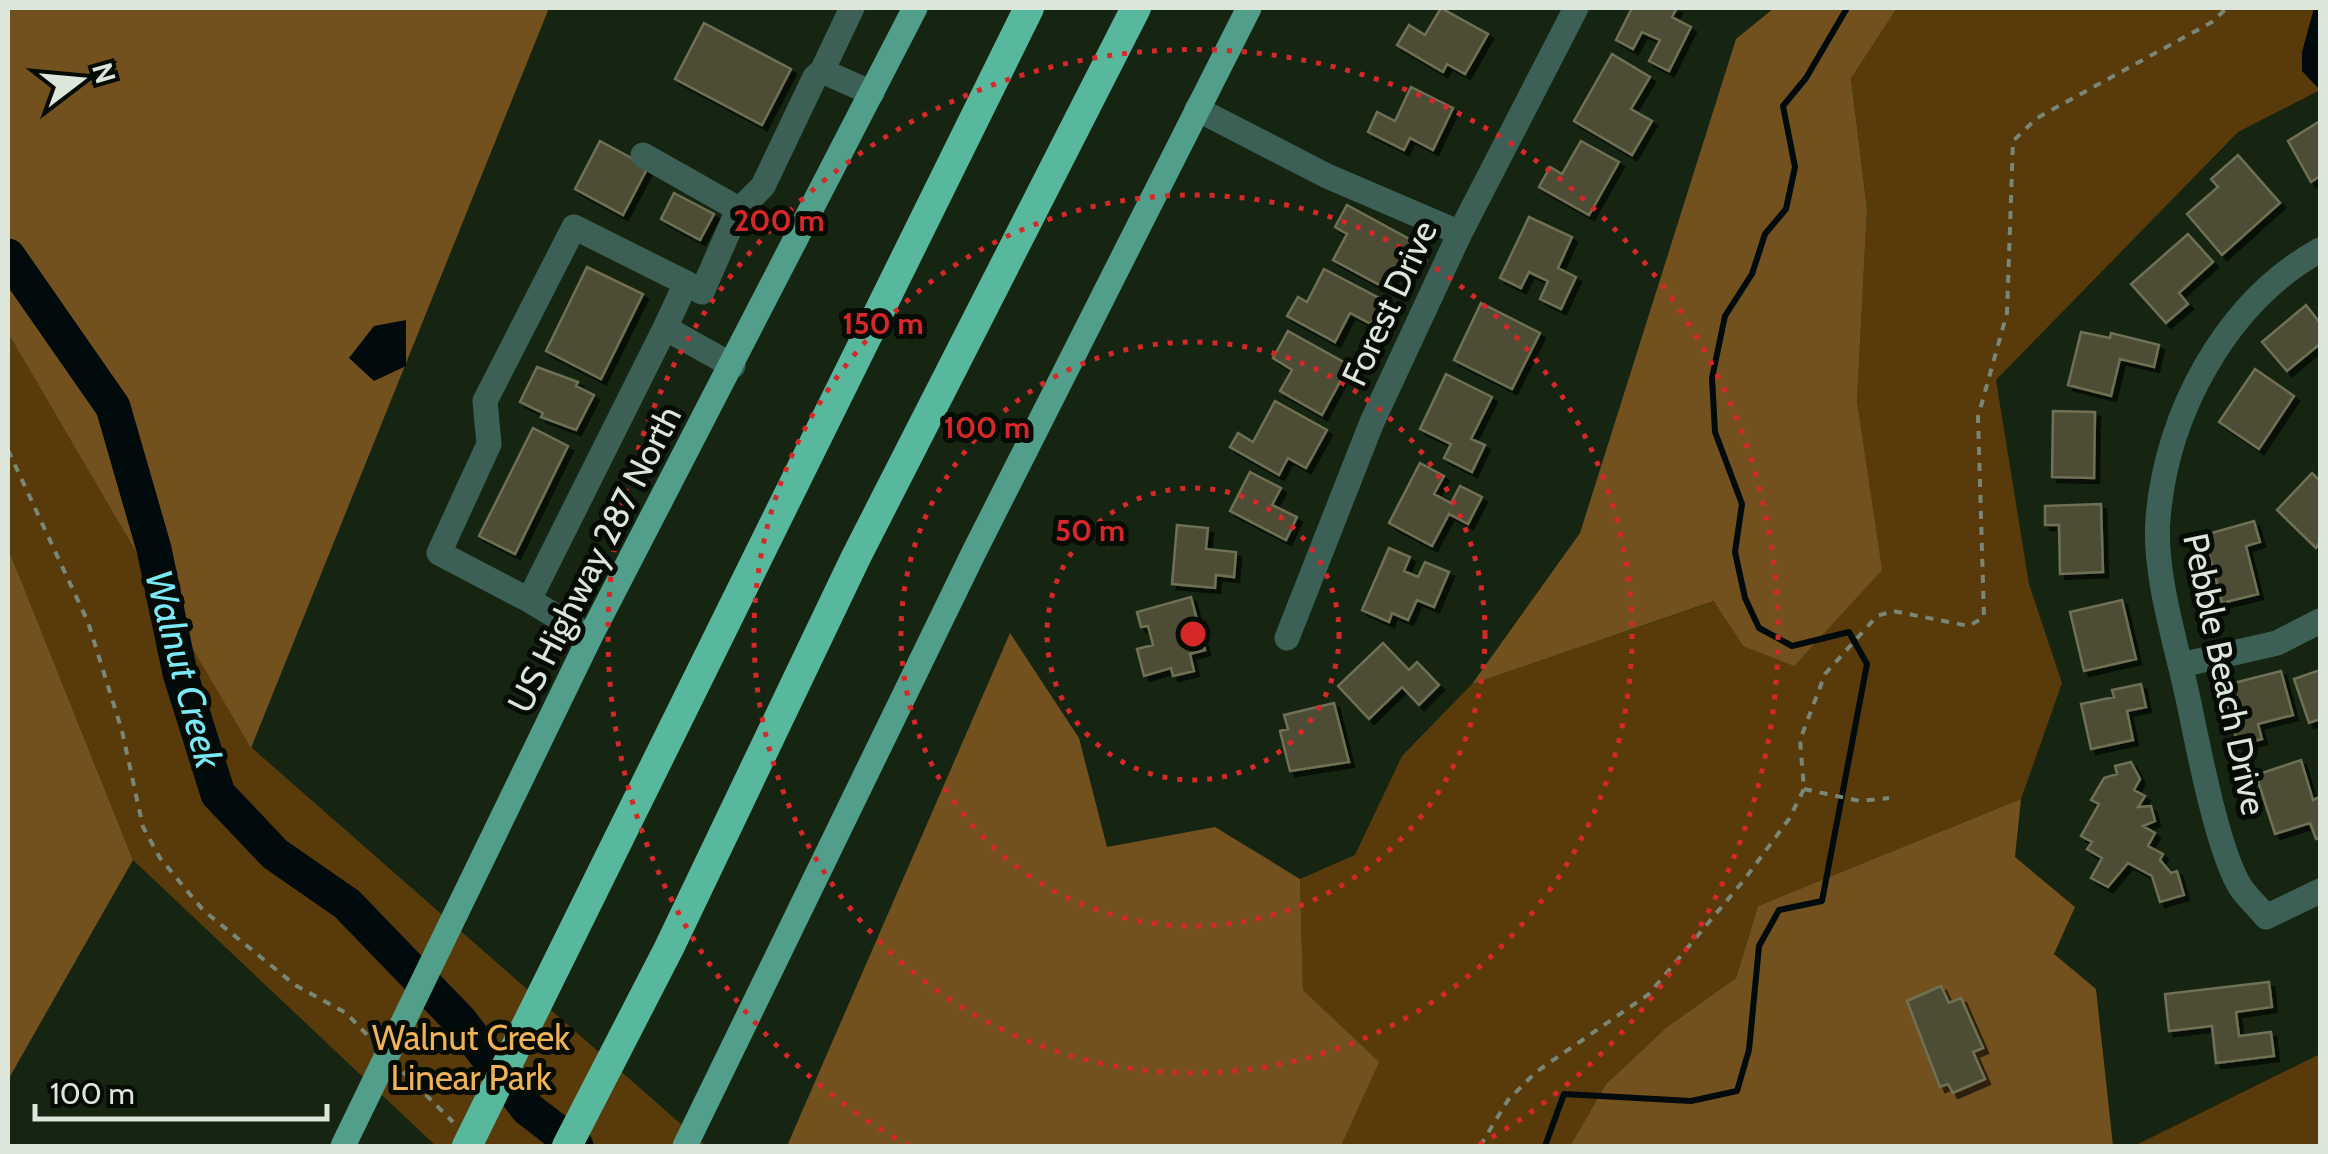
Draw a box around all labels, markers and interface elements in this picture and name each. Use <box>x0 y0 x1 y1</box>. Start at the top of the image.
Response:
north arrow <box>30 30 130 130</box>
text: N <box>85 59 123 87</box>
text: 200 m <box>733 202 825 239</box>
street label: Forest Drive <box>1332 214 1446 392</box>
text: 150 m <box>842 305 924 342</box>
street label: US Highway 287 North <box>498 398 690 720</box>
text: 100 m <box>944 409 1030 446</box>
text: 50 m <box>1055 512 1125 549</box>
street label: Pebble Beach Drive <box>2174 529 2276 819</box>
water label: Walnut Creek <box>135 565 233 775</box>
centre of rings <box>1175 616 1211 652</box>
park label: Walnut Creek Linear Park <box>372 1016 570 1099</box>
scale bar <box>35 1059 328 1121</box>
text: 100 m <box>50 1075 135 1112</box>

